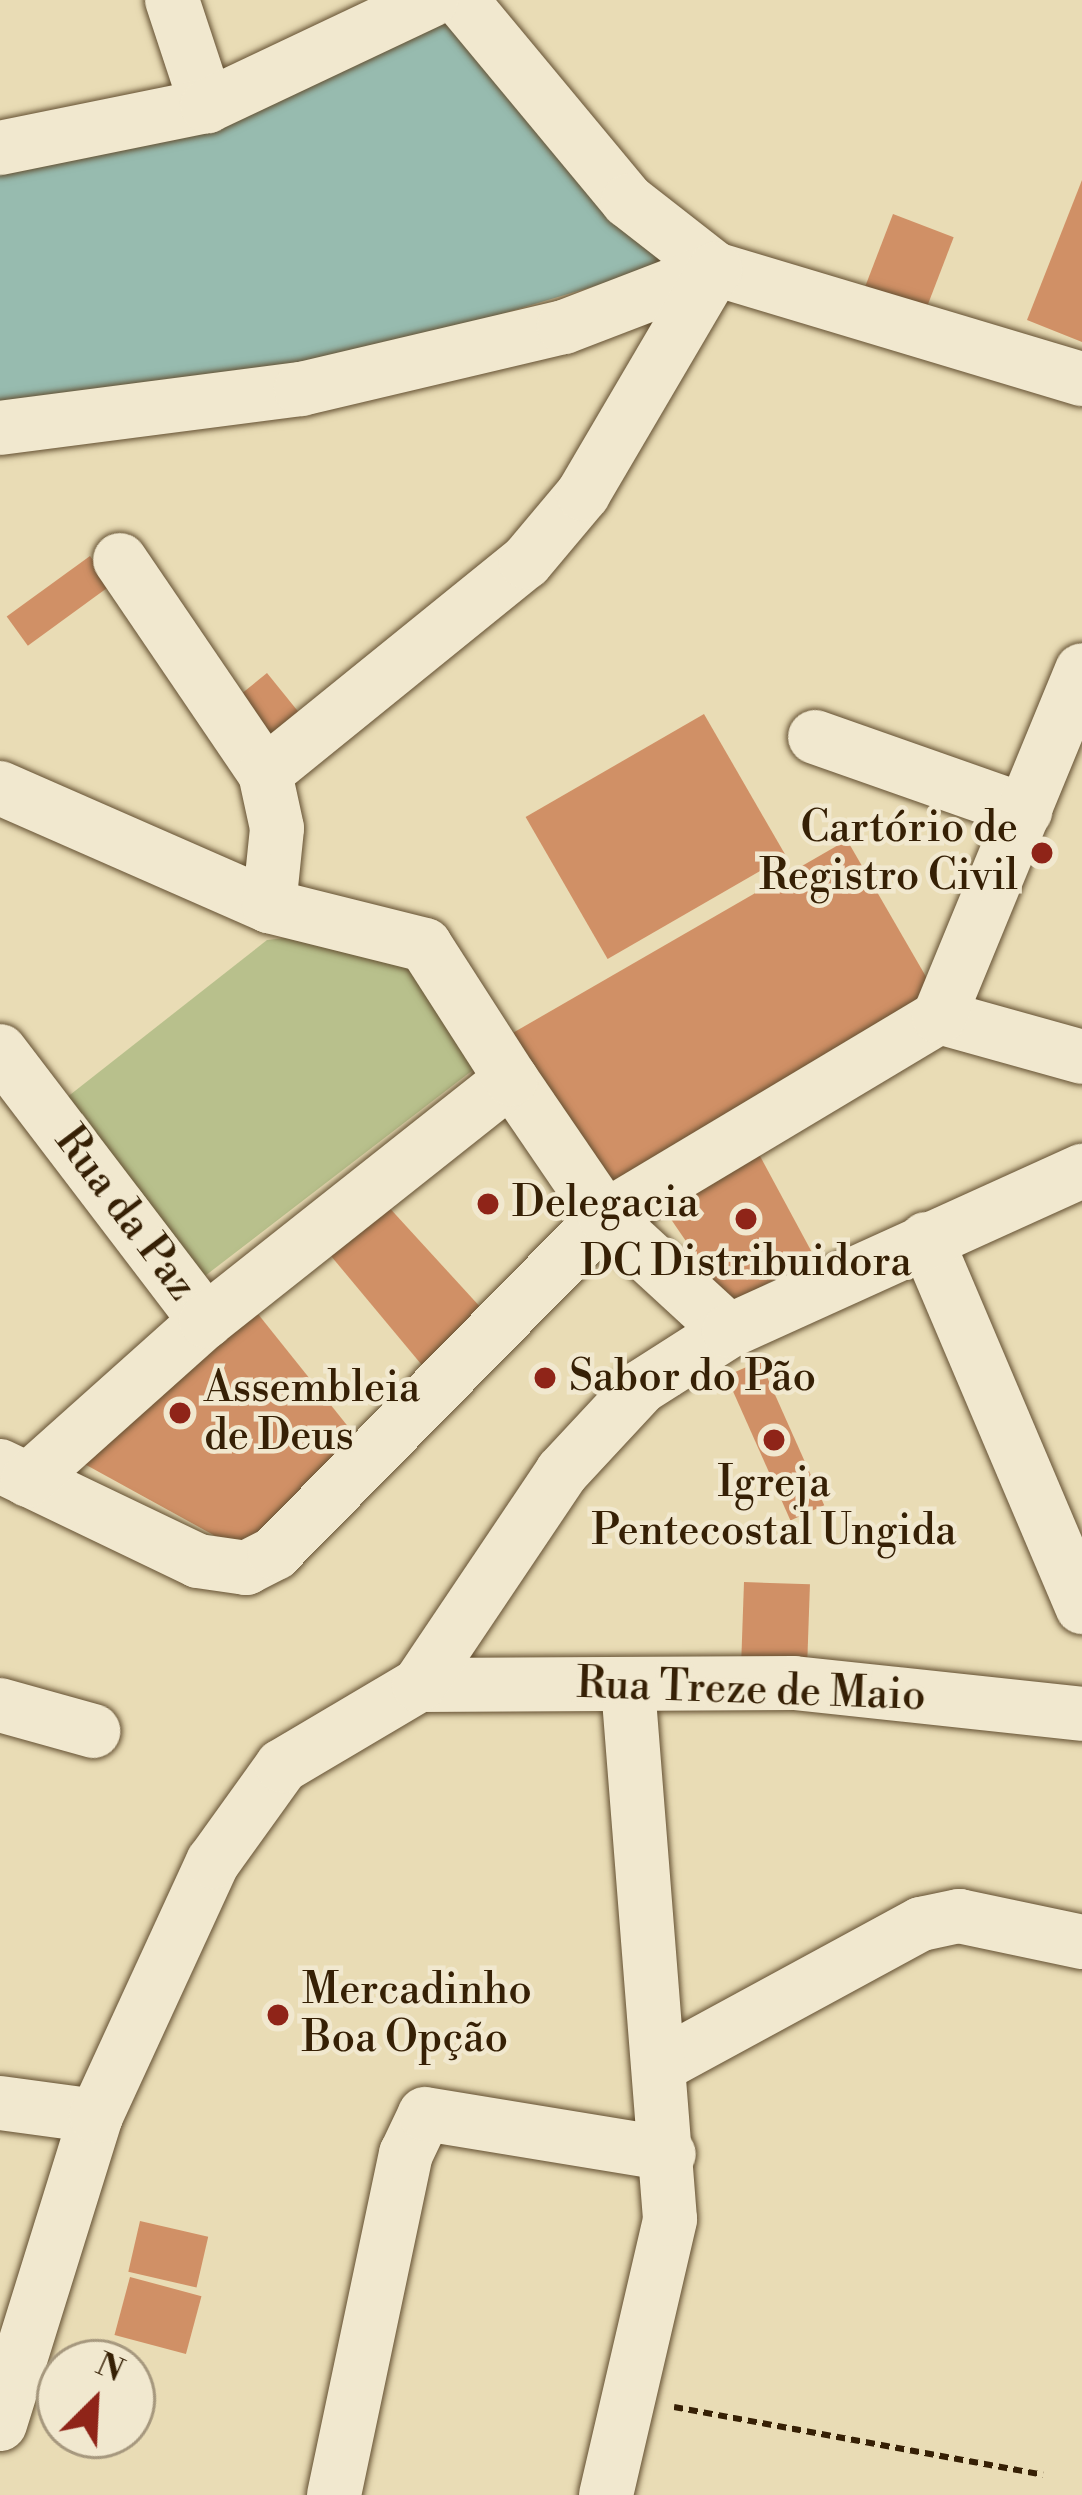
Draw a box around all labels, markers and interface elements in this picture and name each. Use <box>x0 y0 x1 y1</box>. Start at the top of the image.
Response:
place label: Cartório de Registro Civil <box>759 804 1018 902</box>
marker: Cartório de Registro Civil <box>1029 840 1055 866</box>
street label: Rua da Paz <box>43 1117 207 1311</box>
place label: Delegacia <box>512 1179 699 1229</box>
marker: Delegacia <box>475 1191 501 1217</box>
marker: DC Distribuidora <box>733 1206 759 1232</box>
place label: DC Distribuidora <box>580 1238 912 1288</box>
place label: Sabor do Pão <box>569 1353 816 1403</box>
place label: Assembleia de Deus <box>204 1364 420 1462</box>
marker: Sabor do Pão <box>532 1365 558 1391</box>
marker: Assembleia de Deus <box>167 1400 193 1426</box>
marker: Igreja Pentecostal Ungida <box>761 1427 787 1453</box>
place label: Igreja Pentecostal Ungida <box>591 1459 957 1558</box>
street label: Rua Treze de Maio <box>576 1660 926 1722</box>
place label: Mercadinho Boa Opção <box>302 1966 532 2064</box>
marker: Mercadinho Boa Opção <box>265 2002 291 2028</box>
north arrow <box>36 2339 156 2459</box>
text: N <box>89 2344 130 2392</box>

